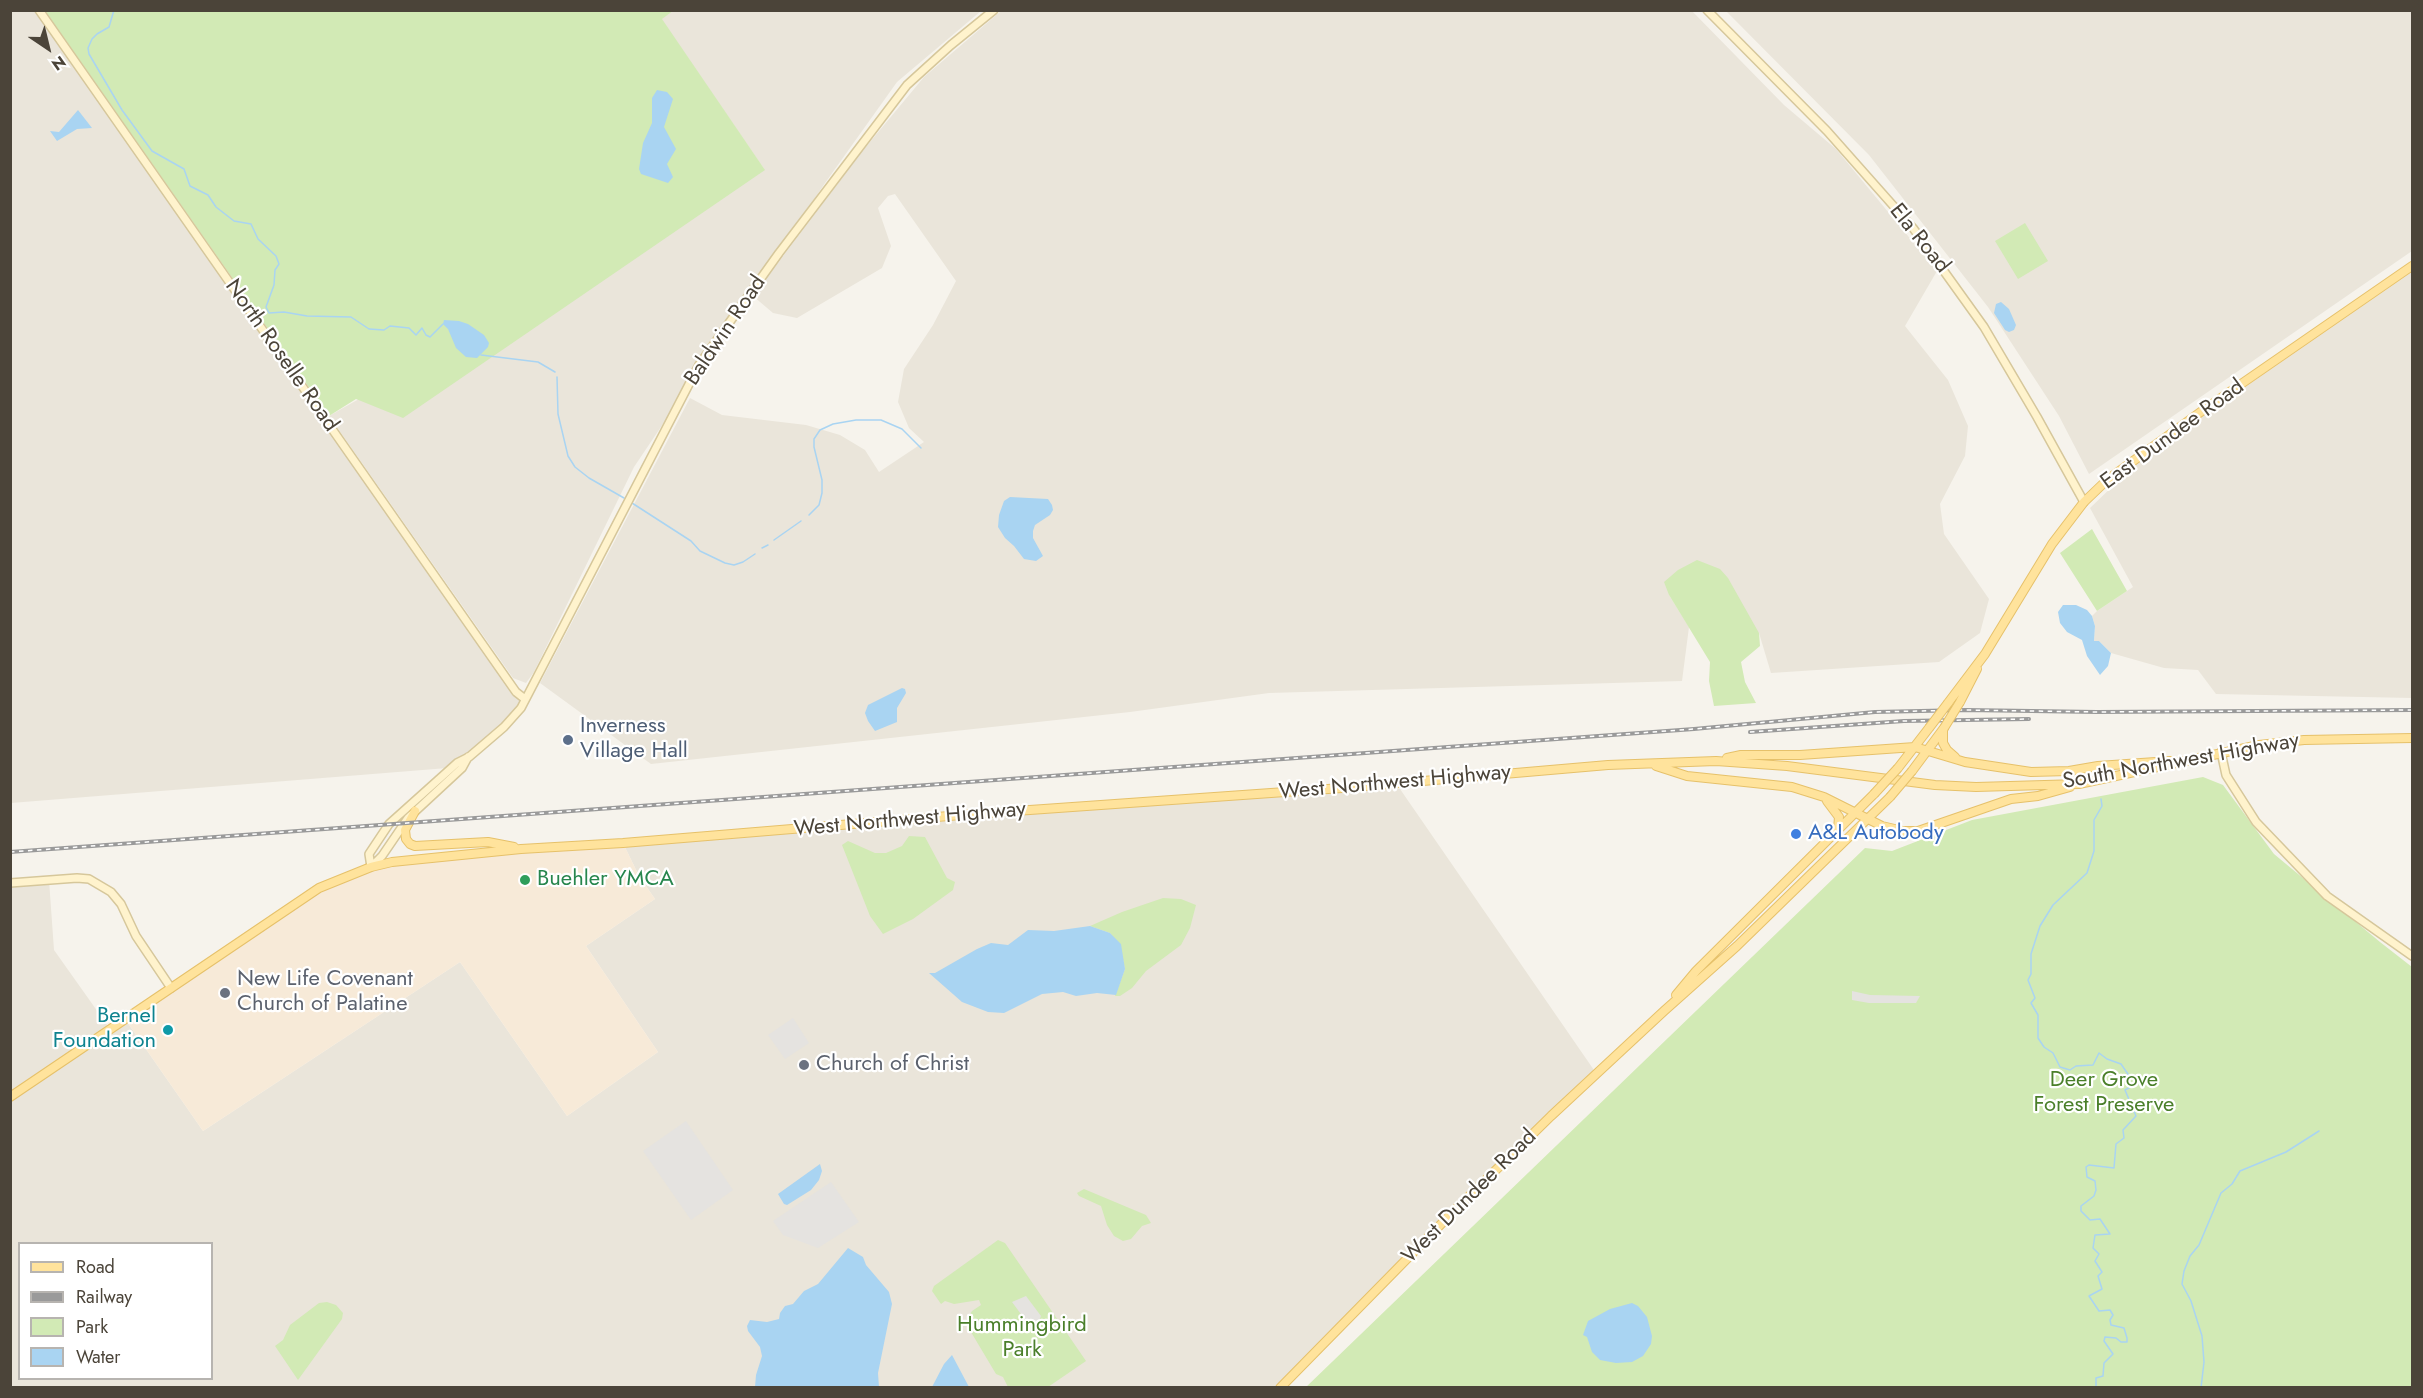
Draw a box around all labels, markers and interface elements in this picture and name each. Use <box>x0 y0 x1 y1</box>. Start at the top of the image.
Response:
north arrow <box>18 18 78 78</box>
text: N <box>47 50 70 76</box>
street label: Ela Road <box>1883 199 1955 279</box>
street label: Baldwin Road <box>680 271 772 391</box>
street label: North Roselle Road <box>219 275 343 437</box>
street label: East Dundee Road <box>2096 374 2250 496</box>
place label: Inverness Village Hall <box>580 714 688 766</box>
street label: South Northwest Highway <box>2061 728 2301 796</box>
marker: Inverness Village Hall <box>561 733 575 747</box>
street label: West Northwest Highway <box>1278 760 1512 806</box>
street label: West Northwest Highway <box>793 797 1027 843</box>
place label: A&L Autobody <box>1808 821 1944 847</box>
marker: A&L Autobody <box>1789 827 1803 841</box>
place label: Buehler YMCA <box>537 867 674 893</box>
marker: Buehler YMCA <box>518 873 532 887</box>
place label: New Life Covenant Church of Palatine <box>237 967 413 1018</box>
marker: New Life Covenant Church of Palatine <box>218 986 232 1000</box>
place label: Bernel Foundation <box>53 1004 156 1056</box>
marker: Bernel Foundation <box>161 1023 175 1037</box>
place label: Church of Christ <box>816 1052 969 1078</box>
marker: Church of Christ <box>797 1058 811 1072</box>
park label: Deer Grove Forest Preserve <box>2034 1068 2174 1120</box>
street label: West Dundee Road <box>1397 1124 1543 1270</box>
legend <box>18 1242 213 1380</box>
text: Road <box>76 1254 115 1280</box>
text: Railway <box>76 1284 132 1310</box>
park label: Hummingbird Park <box>957 1313 1087 1364</box>
text: Park <box>76 1314 108 1340</box>
text: Water <box>76 1344 120 1370</box>

